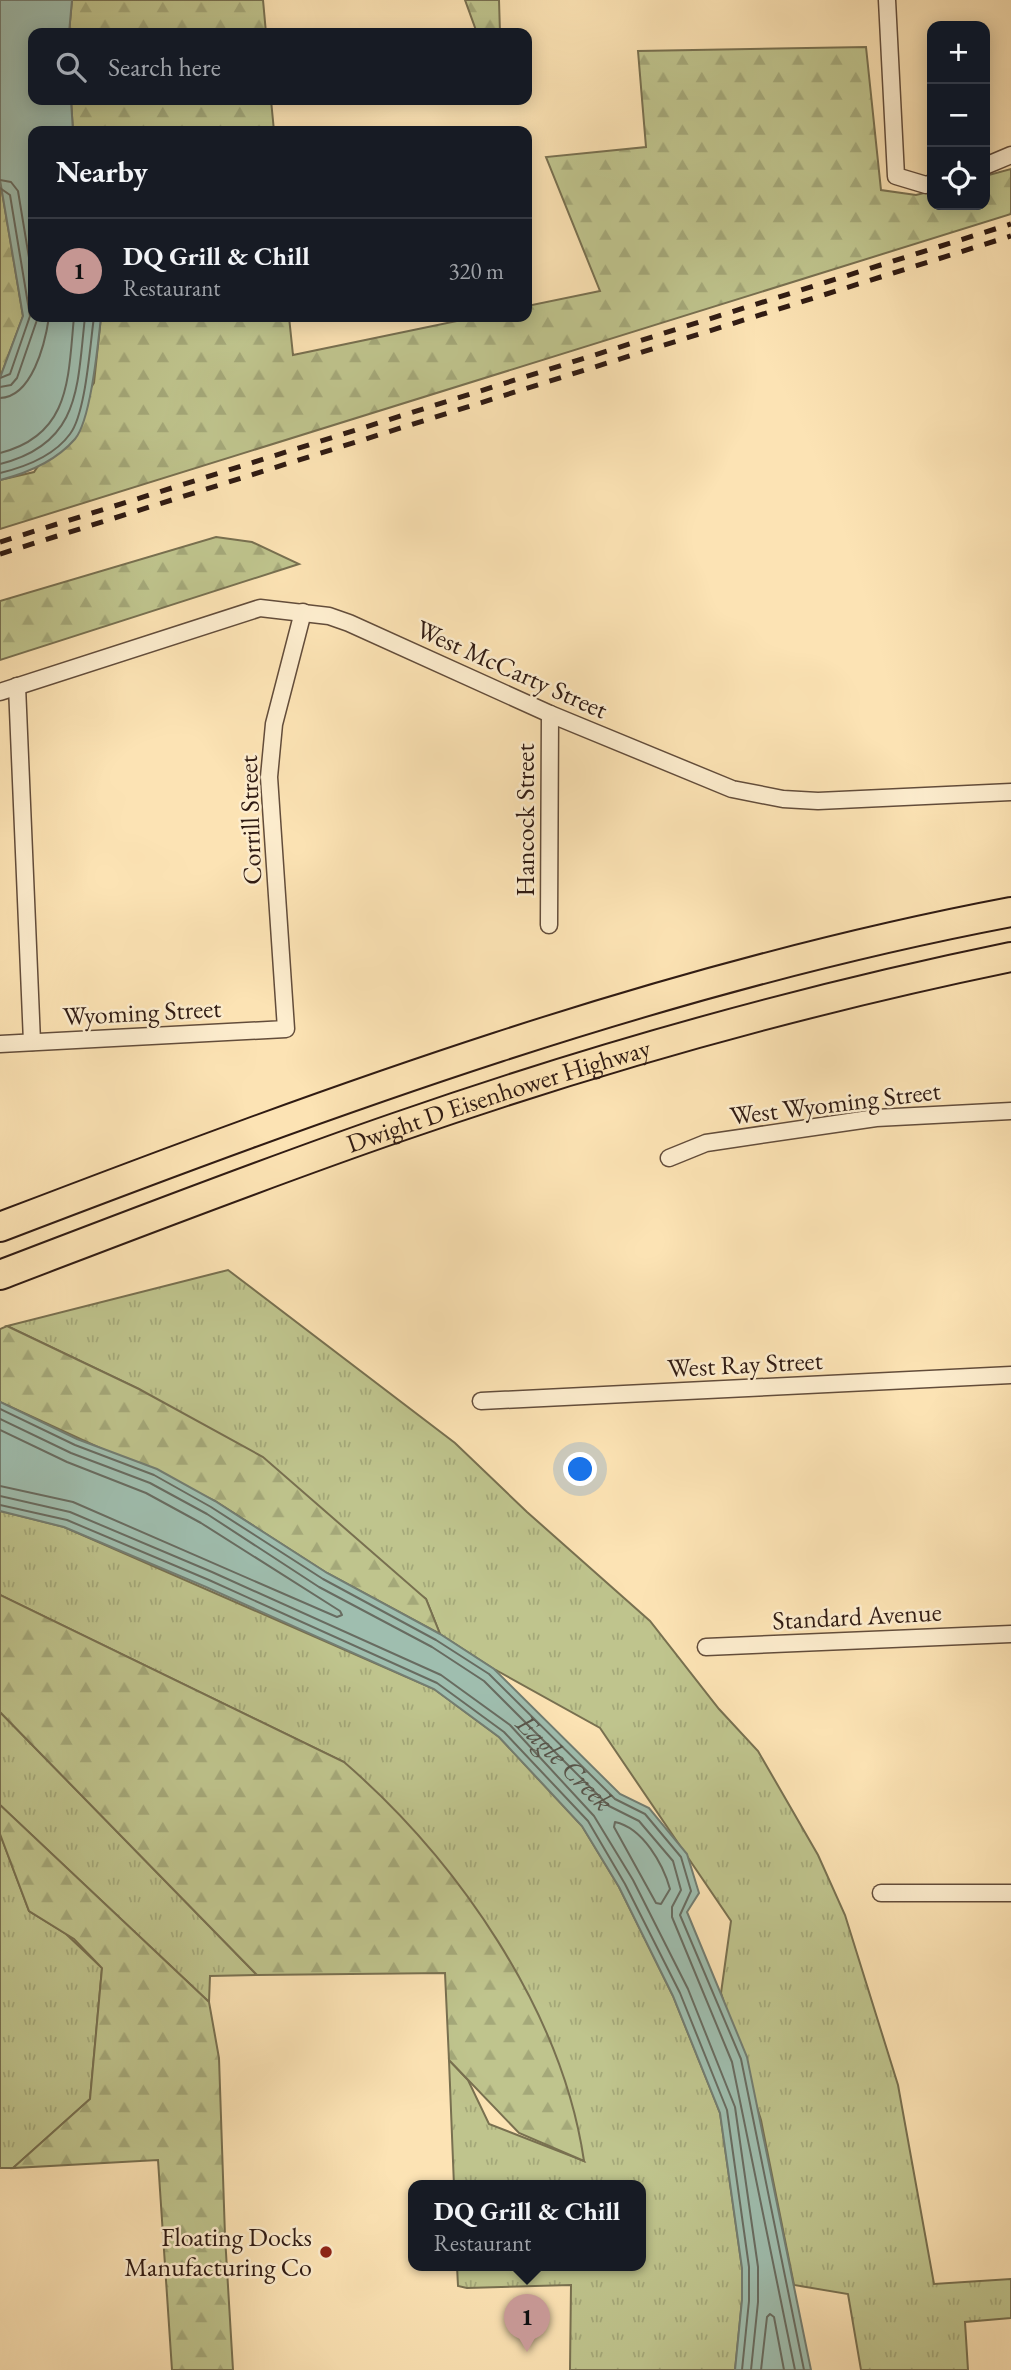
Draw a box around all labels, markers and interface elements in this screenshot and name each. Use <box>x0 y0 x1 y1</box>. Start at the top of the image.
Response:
map controls <box>927 21 990 210</box>
button: + <box>927 21 990 84</box>
search box <box>28 28 532 105</box>
icon: search <box>52 48 90 86</box>
text: Search here <box>108 50 221 84</box>
button: − <box>927 84 990 147</box>
button: locate <box>927 147 990 210</box>
text: Nearby <box>56 152 148 191</box>
text: DQ Grill & Chill <box>123 239 310 273</box>
text: 1 <box>73 256 85 286</box>
text: 320 m <box>448 256 504 286</box>
text: Restaurant <box>123 273 221 303</box>
street label: West McCarty Street <box>411 612 613 726</box>
street label: Hancock Street <box>508 743 542 897</box>
street label: Corrill Street <box>231 755 269 885</box>
street label: Wyoming Street <box>62 991 222 1033</box>
street label: Dwight D Eisenhower Highway <box>342 1030 655 1161</box>
street label: West Wyoming Street <box>728 1073 942 1133</box>
street label: West Ray Street <box>666 1343 824 1385</box>
your location <box>563 1452 597 1486</box>
street label: Standard Avenue <box>771 1595 943 1637</box>
water label: Eagle Creek <box>508 1705 622 1819</box>
popup <box>408 2180 646 2271</box>
text: DQ Grill & Chill <box>434 2194 620 2228</box>
place label: Floating Docks Manufacturing Co <box>124 2220 312 2284</box>
text: Restaurant <box>434 2228 531 2258</box>
marker: Floating Docks Manufacturing Co <box>318 2244 334 2260</box>
pin: 1 <box>504 2294 550 2352</box>

